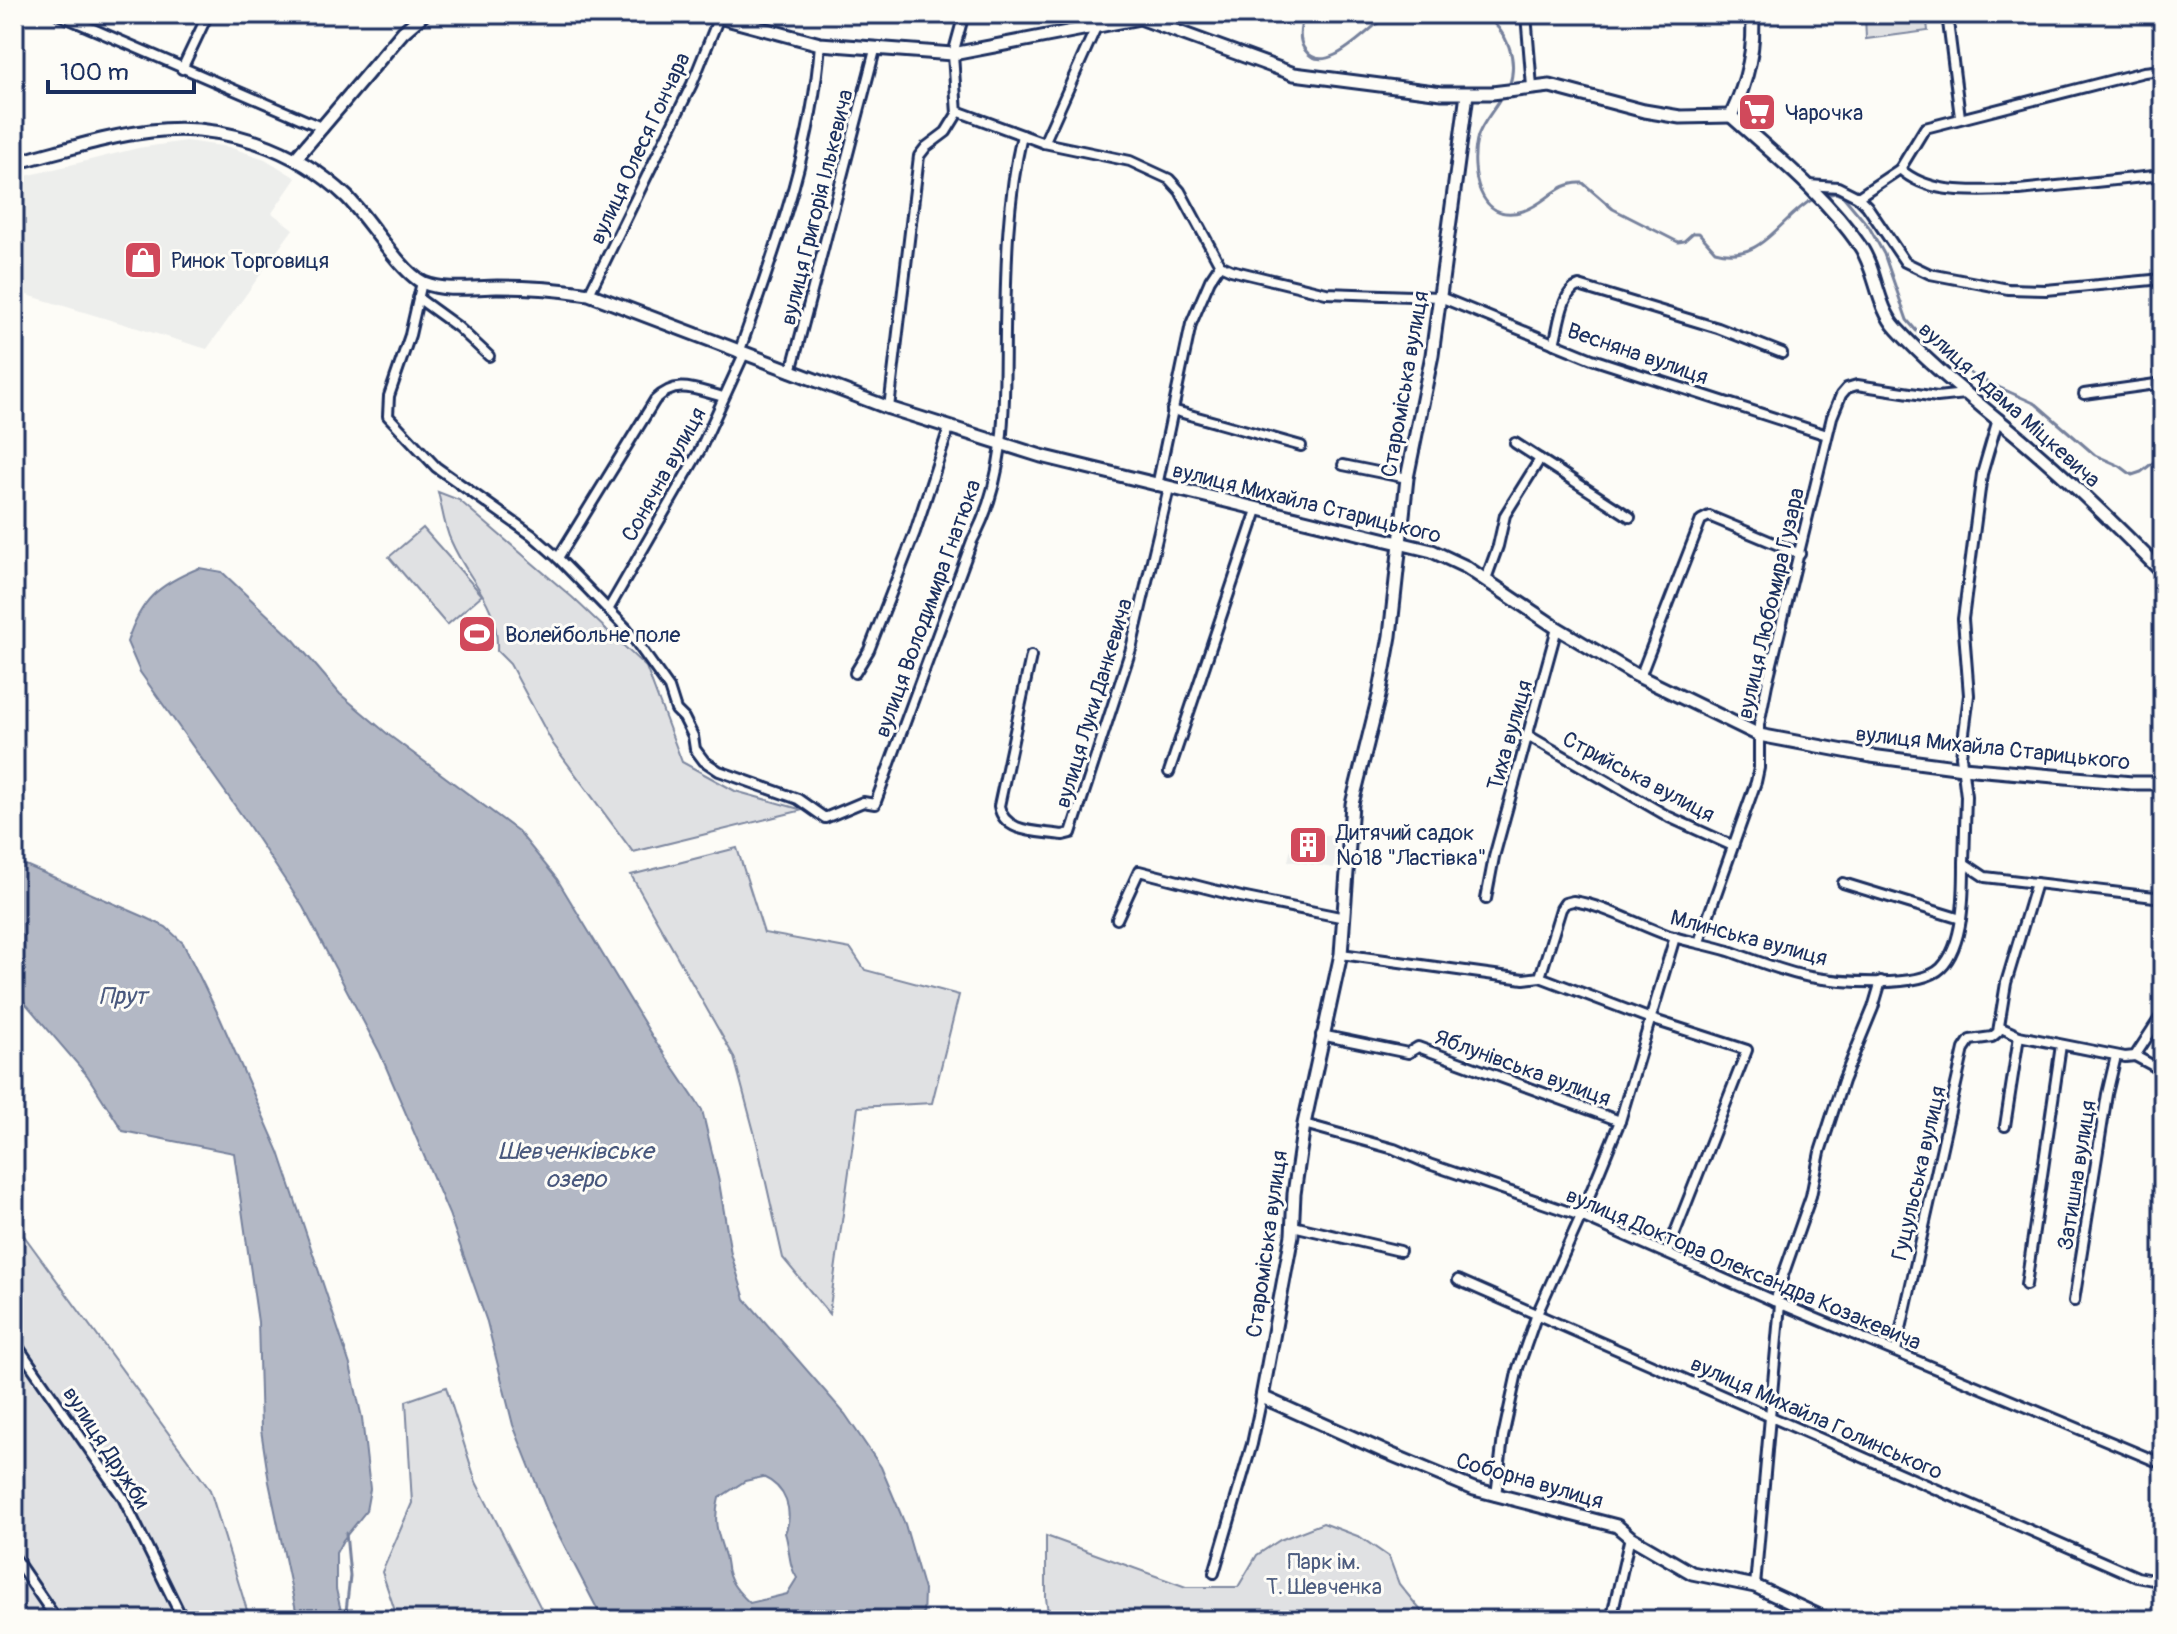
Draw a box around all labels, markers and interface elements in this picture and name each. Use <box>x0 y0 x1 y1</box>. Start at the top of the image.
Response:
scale bar <box>48 44 194 94</box>
street label: вулиця Олеся Гончара <box>583 48 697 249</box>
text: 100 m <box>60 58 129 87</box>
street label: вулиця Григорія Ількевича <box>774 86 860 328</box>
supermarket icon: Чарочка <box>1736 91 1778 133</box>
place label: Чарочка <box>1785 99 1863 127</box>
shop icon: Ринок Торговиця <box>122 239 164 281</box>
place label: Ринок Торговиця <box>171 247 329 275</box>
street label: Староміська вулиця <box>1375 289 1435 480</box>
street label: вулиця Адама Міцкевича <box>1912 316 2106 494</box>
street label: Весняна вулиця <box>1563 317 1712 391</box>
street label: Сонячна вулиця <box>615 402 712 547</box>
street label: вулиця Михайла Старицького <box>1170 456 1444 550</box>
street label: вулиця Володимира Гнатюка <box>868 476 988 741</box>
street label: вулиця Любомира Гузара <box>1731 485 1811 722</box>
street label: вулиця Луки Данкевича <box>1049 595 1139 811</box>
sports icon: Волейбольне поле <box>456 613 498 655</box>
place label: Волейбольне поле <box>505 621 681 649</box>
street label: Тиха вулиця <box>1481 677 1539 794</box>
street label: вулиця Михайла Старицького <box>1854 720 2132 776</box>
street label: Стрийська вулиця <box>1557 725 1720 829</box>
place label: Дитячий садок №18 "Ластівка" <box>1335 819 1487 872</box>
building icon: Дитячий садок №18 "Ластівка" <box>1287 824 1329 866</box>
street label: Млинська вулиця <box>1667 904 1830 972</box>
water label: Прут <box>99 982 150 1011</box>
street label: Яблунівська вулиця <box>1431 1023 1615 1113</box>
street label: Гуцульська вулиця <box>1885 1083 1953 1263</box>
street label: Затишна вулиця <box>2051 1098 2103 1252</box>
water label: Шевченківське озеро <box>498 1137 656 1194</box>
street label: Староміська вулиця <box>1240 1149 1294 1340</box>
street label: вулиця Доктора Олександра Козакевича <box>1562 1181 1925 1357</box>
street label: вулиця Михайла Голинського <box>1686 1350 1947 1486</box>
street label: вулиця Дружби <box>56 1381 156 1514</box>
street label: Соборна вулиця <box>1453 1447 1607 1515</box>
park label: Парк ім. Т. Шевченка <box>1266 1548 1382 1601</box>

